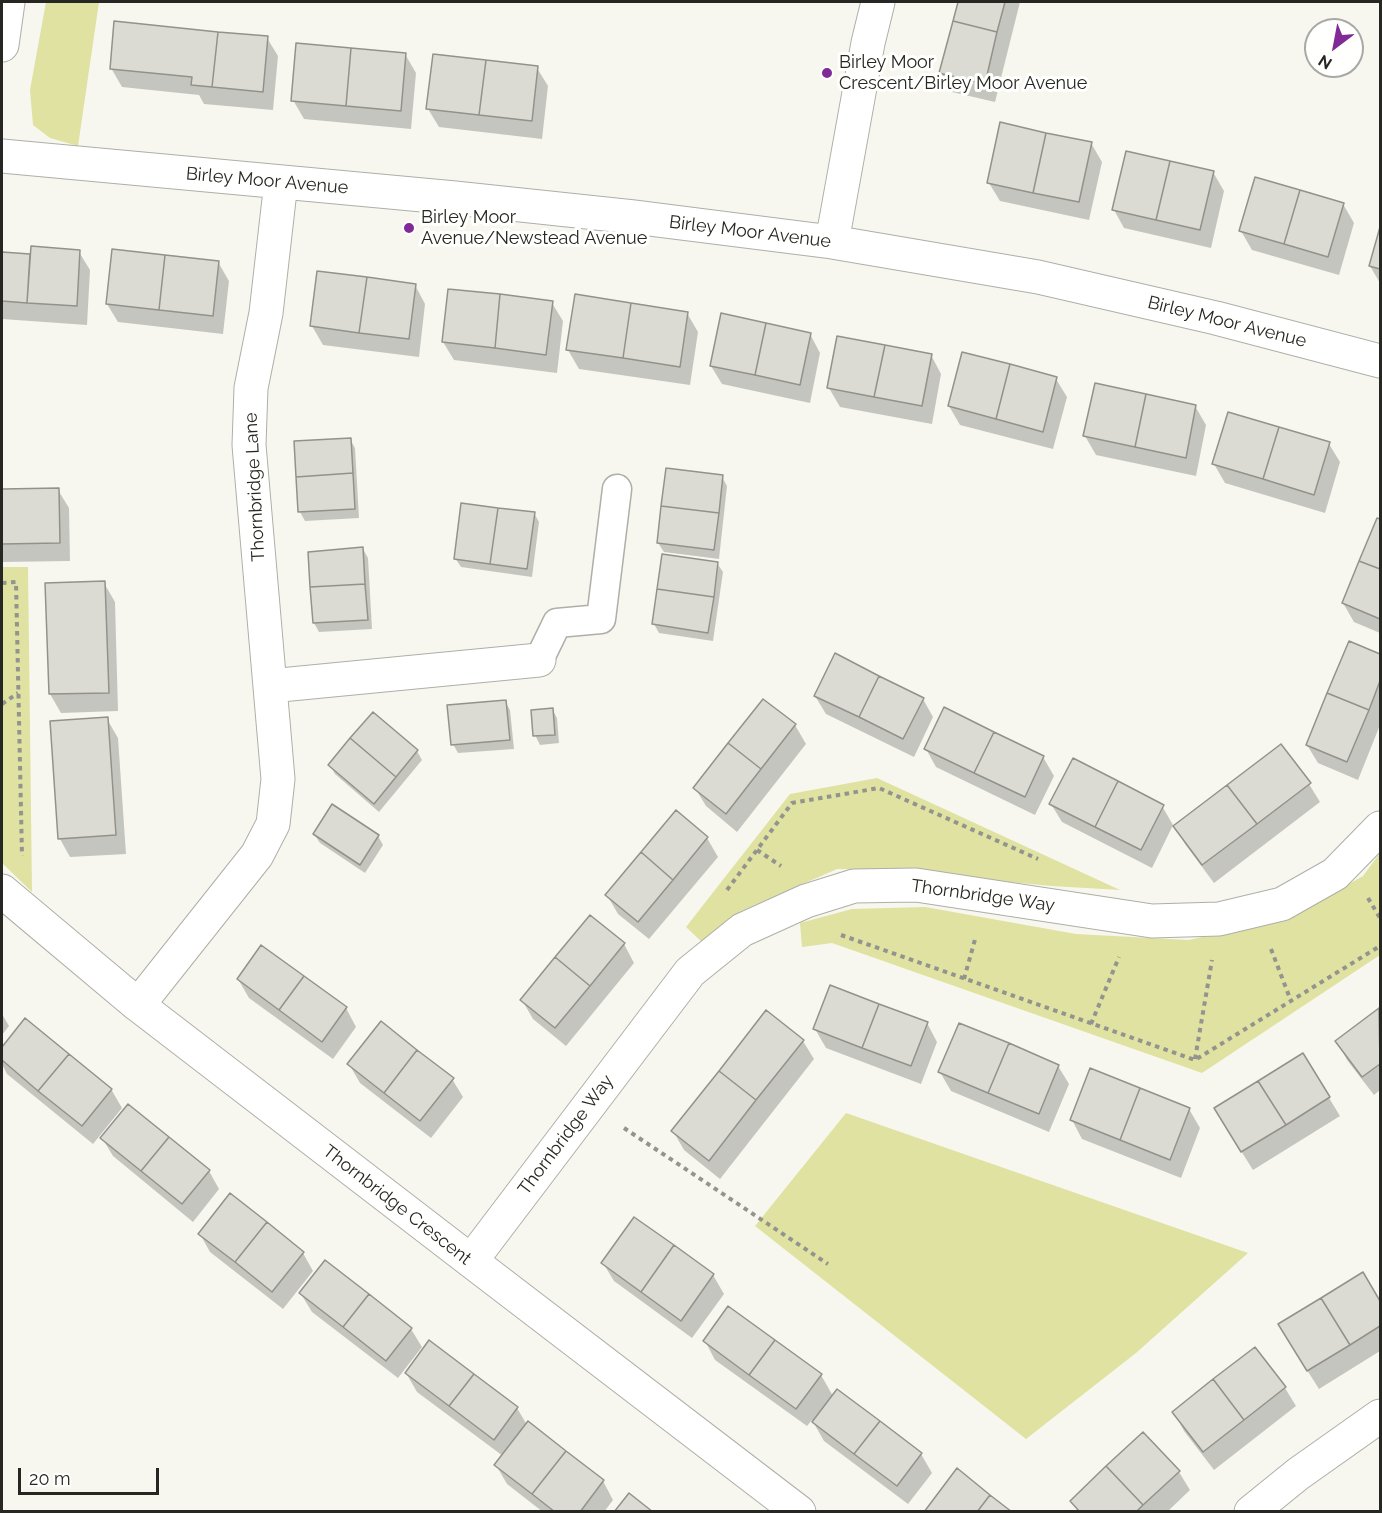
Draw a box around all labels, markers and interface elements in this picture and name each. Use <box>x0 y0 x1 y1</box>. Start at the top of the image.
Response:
north arrow <box>1304 18 1364 78</box>
text: N <box>1315 51 1335 73</box>
place label: Birley Moor Crescent/Birley Moor Avenue <box>839 52 1087 94</box>
marker: Birley Moor Crescent/Birley Moor Avenue <box>820 66 834 80</box>
street label: Birley Moor Avenue <box>185 163 349 199</box>
place label: Birley Moor Avenue/Newstead Avenue <box>421 207 647 250</box>
street label: Birley Moor Avenue <box>668 211 832 253</box>
marker: Birley Moor Avenue/Newstead Avenue <box>402 221 416 235</box>
street label: Birley Moor Avenue <box>1145 292 1309 352</box>
street label: Thornbridge Lane <box>240 412 270 562</box>
street label: Thornbridge Way <box>910 875 1056 917</box>
street label: Thornbridge Way <box>514 1071 618 1199</box>
street label: Thornbridge Crescent <box>319 1140 475 1270</box>
scale bar <box>21 1456 162 1494</box>
text: 20 m <box>29 1468 71 1489</box>

